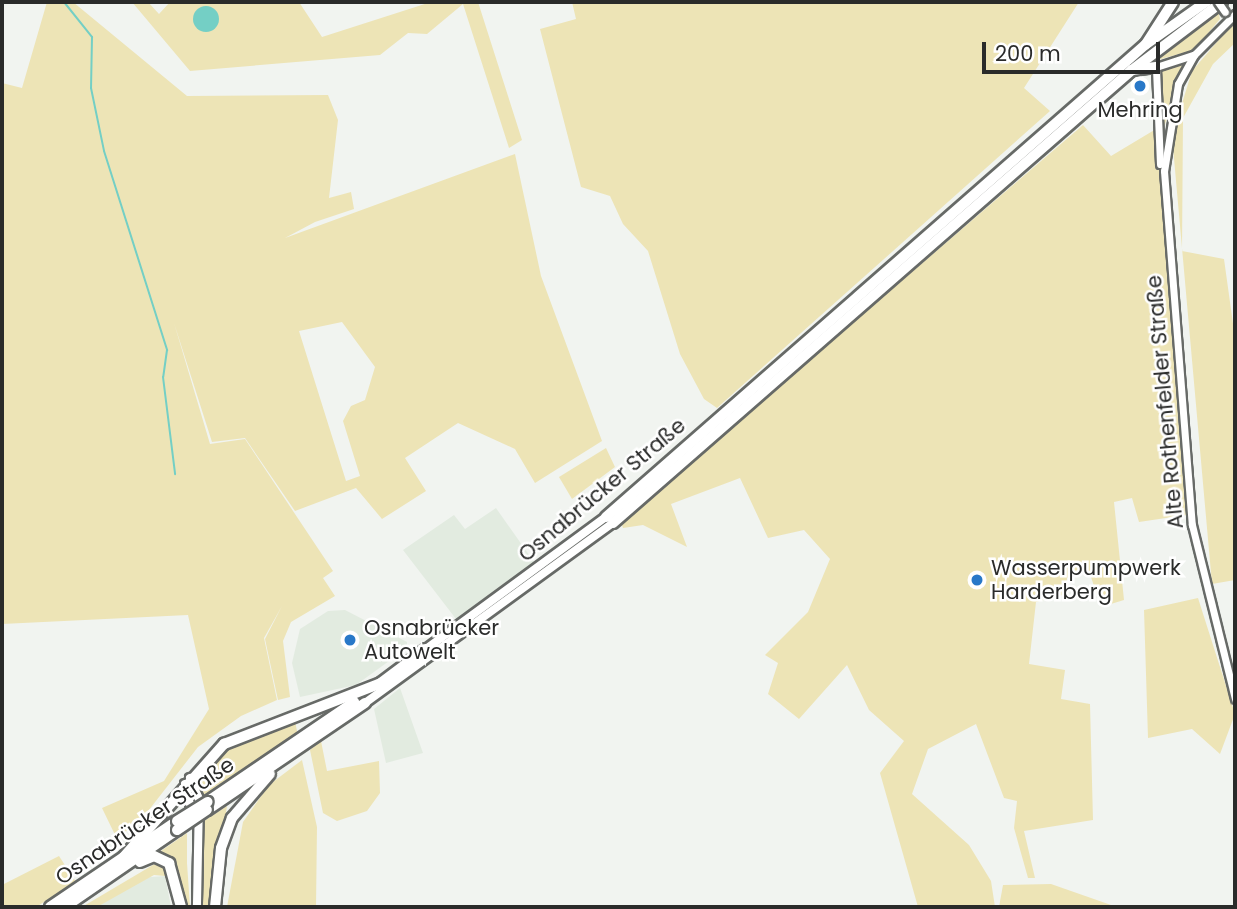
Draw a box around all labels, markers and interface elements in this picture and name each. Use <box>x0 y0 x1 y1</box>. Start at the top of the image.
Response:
scale bar <box>985 28 1164 72</box>
text: 200 m <box>995 39 1061 68</box>
marker: Mehring <box>1132 78 1148 94</box>
place label: Mehring <box>1097 97 1183 123</box>
street label: Alte Rothenfelder Straße <box>1141 274 1189 530</box>
street label: Osnabrücker Straße <box>513 413 691 567</box>
place label: Wasserpumpwerk Harderberg <box>991 555 1181 605</box>
marker: Wasserpumpwerk Harderberg <box>969 572 985 588</box>
place label: Osnabrücker Autowelt <box>364 615 499 665</box>
marker: Osnabrücker Autowelt <box>342 632 358 648</box>
street label: Osnabrücker Straße <box>51 752 239 890</box>

